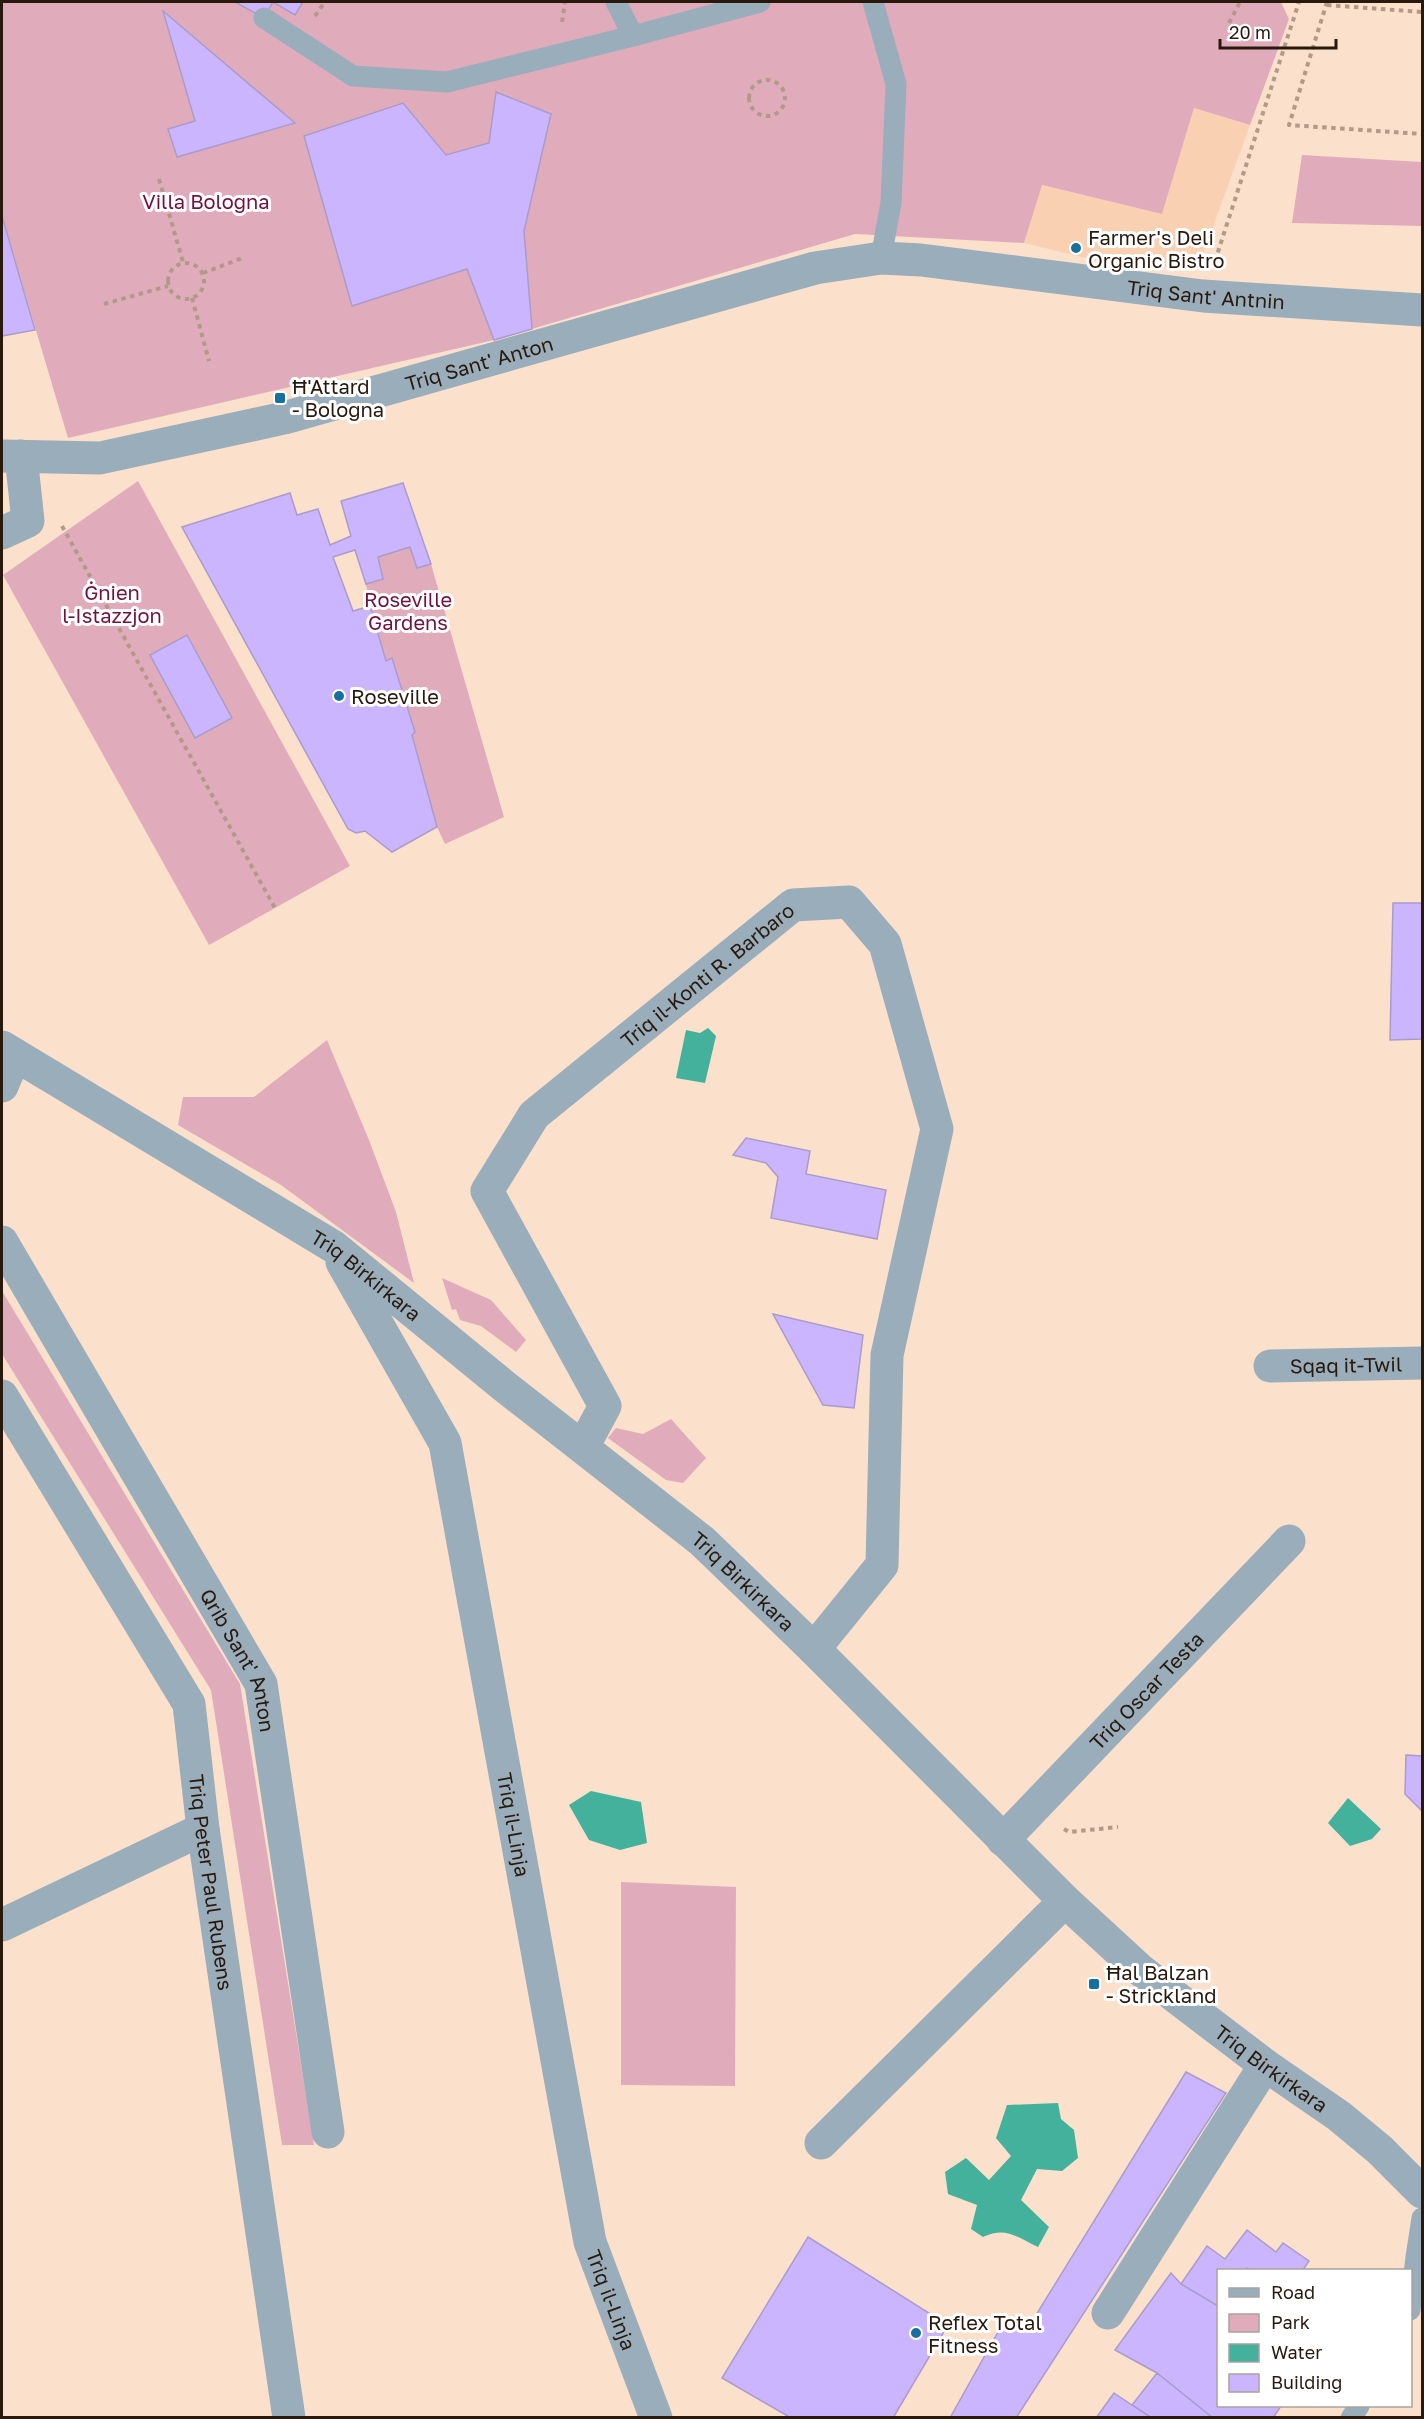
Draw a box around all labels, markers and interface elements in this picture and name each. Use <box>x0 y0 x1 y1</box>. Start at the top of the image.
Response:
scale bar <box>1220 12 1336 50</box>
text: 20 m <box>1229 21 1271 43</box>
park label: Villa Bologna <box>142 189 270 213</box>
place label: Farmer's Deli Organic Bistro <box>1088 225 1225 272</box>
marker: Farmer's Deli Organic Bistro <box>1069 241 1083 255</box>
street label: Triq Sant' Antnin <box>1126 274 1286 313</box>
street label: Triq Sant' Anton <box>402 331 556 395</box>
place label: Ħ'Attard - Bologna <box>292 374 384 421</box>
marker: Ħ'Attard - Bologna <box>273 391 287 405</box>
park label: Ġnien l-Istazzjon <box>62 580 162 627</box>
park label: Roseville Gardens <box>364 587 452 634</box>
place label: Roseville <box>351 684 439 708</box>
marker: Roseville <box>332 689 346 703</box>
street label: Triq il-Konti R. Barbaro <box>616 897 799 1052</box>
street label: Triq Birkirkara <box>307 1224 426 1325</box>
street label: Sqaq it-Twil <box>1290 1351 1402 1378</box>
street label: Triq Birkirkara <box>687 1526 800 1636</box>
street label: Qrib Sant' Anton <box>196 1584 280 1733</box>
street label: Triq Oscar Testa <box>1084 1627 1208 1754</box>
street label: Triq il-Linja <box>493 1770 535 1879</box>
street label: Triq Peter Paul Rubens <box>185 1773 238 1992</box>
place label: Ħal Balzan - Strickland <box>1106 1960 1217 2007</box>
marker: Ħal Balzan - Strickland <box>1087 1977 1101 1991</box>
street label: Triq Birkirkara <box>1210 2019 1333 2117</box>
street label: Triq il-Linja <box>582 2246 641 2353</box>
legend <box>1217 2269 1412 2407</box>
text: Road <box>1271 2281 1315 2303</box>
place label: Reflex Total Fitness <box>928 2310 1042 2357</box>
text: Park <box>1271 2311 1310 2333</box>
marker: Reflex Total Fitness <box>909 2326 923 2340</box>
text: Water <box>1271 2341 1322 2363</box>
text: Building <box>1271 2371 1342 2393</box>

